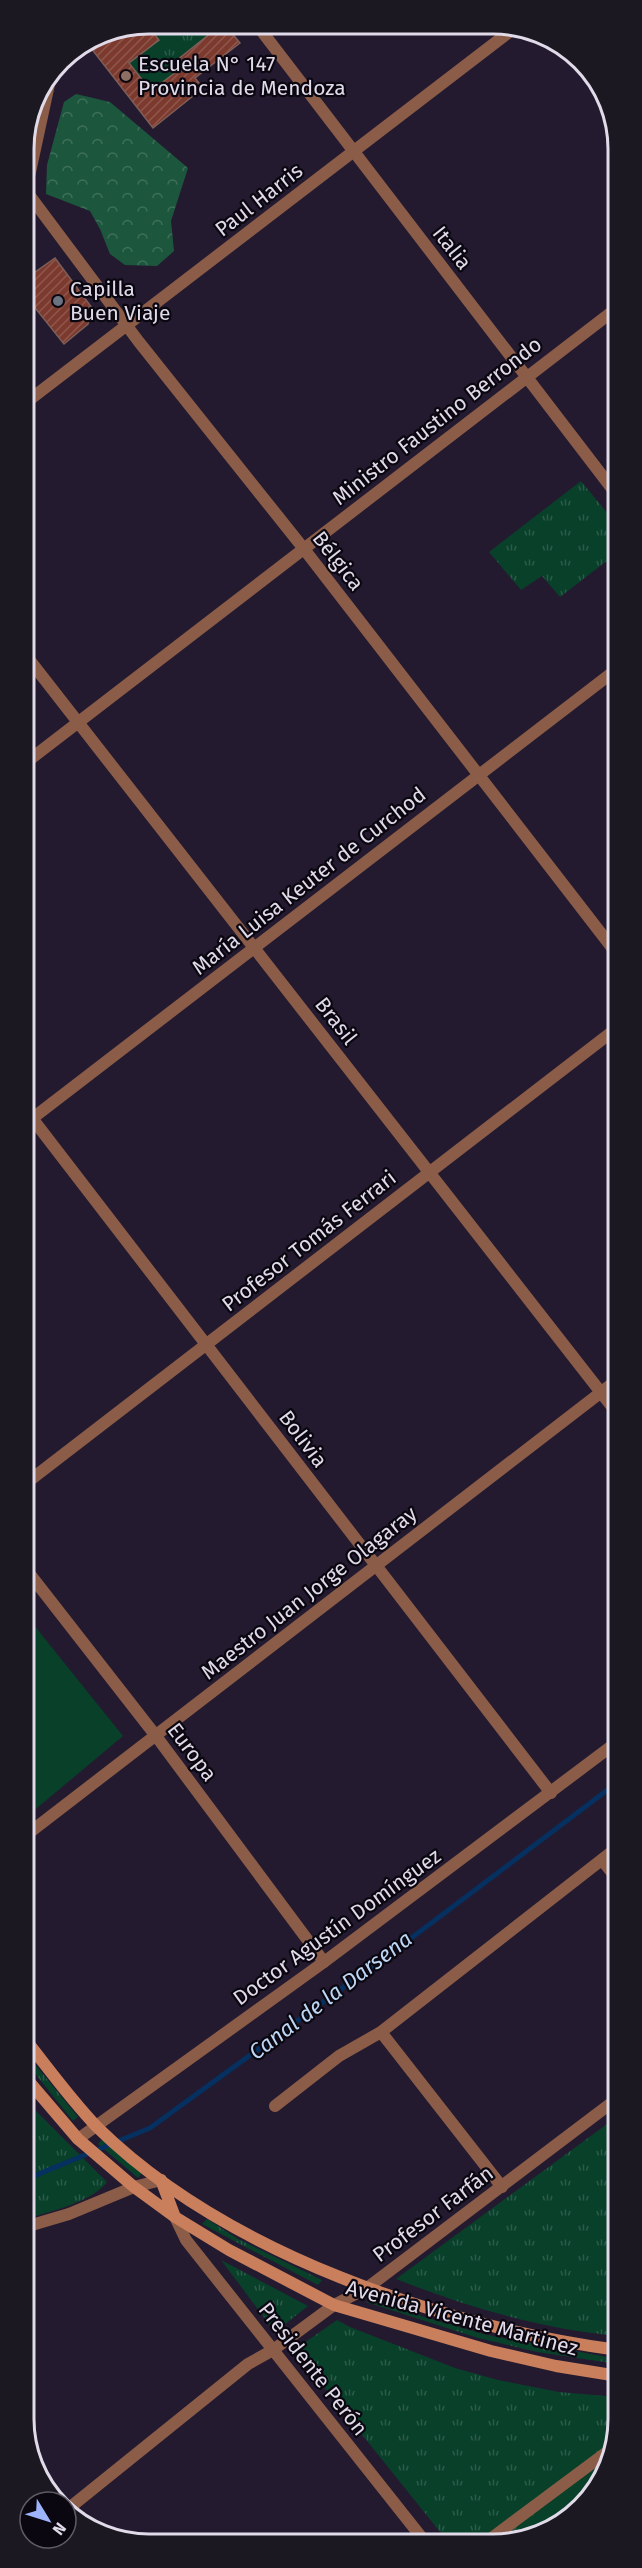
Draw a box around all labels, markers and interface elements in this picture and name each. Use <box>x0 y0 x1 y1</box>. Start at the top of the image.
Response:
place label: Escuela N° 147 Provincia de Mendoza <box>138 51 346 101</box>
marker: Escuela N° 147 Provincia de Mendoza <box>119 69 133 83</box>
street label: Paul Harris <box>210 158 308 242</box>
street label: Italia <box>427 221 477 275</box>
place label: Capilla Buen Viaje <box>70 276 170 326</box>
marker: Capilla Buen Viaje <box>51 294 65 308</box>
street label: Ministro Faustino Berrondo <box>327 331 547 511</box>
street label: Bélgica <box>307 526 369 596</box>
street label: María Luisa Keuter de Curchod <box>187 782 431 980</box>
street label: Brasil <box>309 992 363 1050</box>
street label: Profesor Tomás Ferrari <box>217 1165 401 1317</box>
street label: Bolivia <box>273 1405 333 1473</box>
street label: Maestro Juan Jorge Olagaray <box>196 1500 422 1685</box>
street label: Europa <box>162 1718 222 1786</box>
street label: Doctor Agustín Domínguez <box>228 1843 446 2011</box>
water label: Canal de la Darsena <box>243 1925 417 2066</box>
street label: Profesor Farfán <box>368 2160 498 2268</box>
street label: Avenida Vicente Martinez <box>343 2275 581 2361</box>
street label: Presidente Perón <box>253 2297 373 2441</box>
north arrow <box>18 2490 78 2550</box>
text: N <box>49 2519 70 2539</box>

